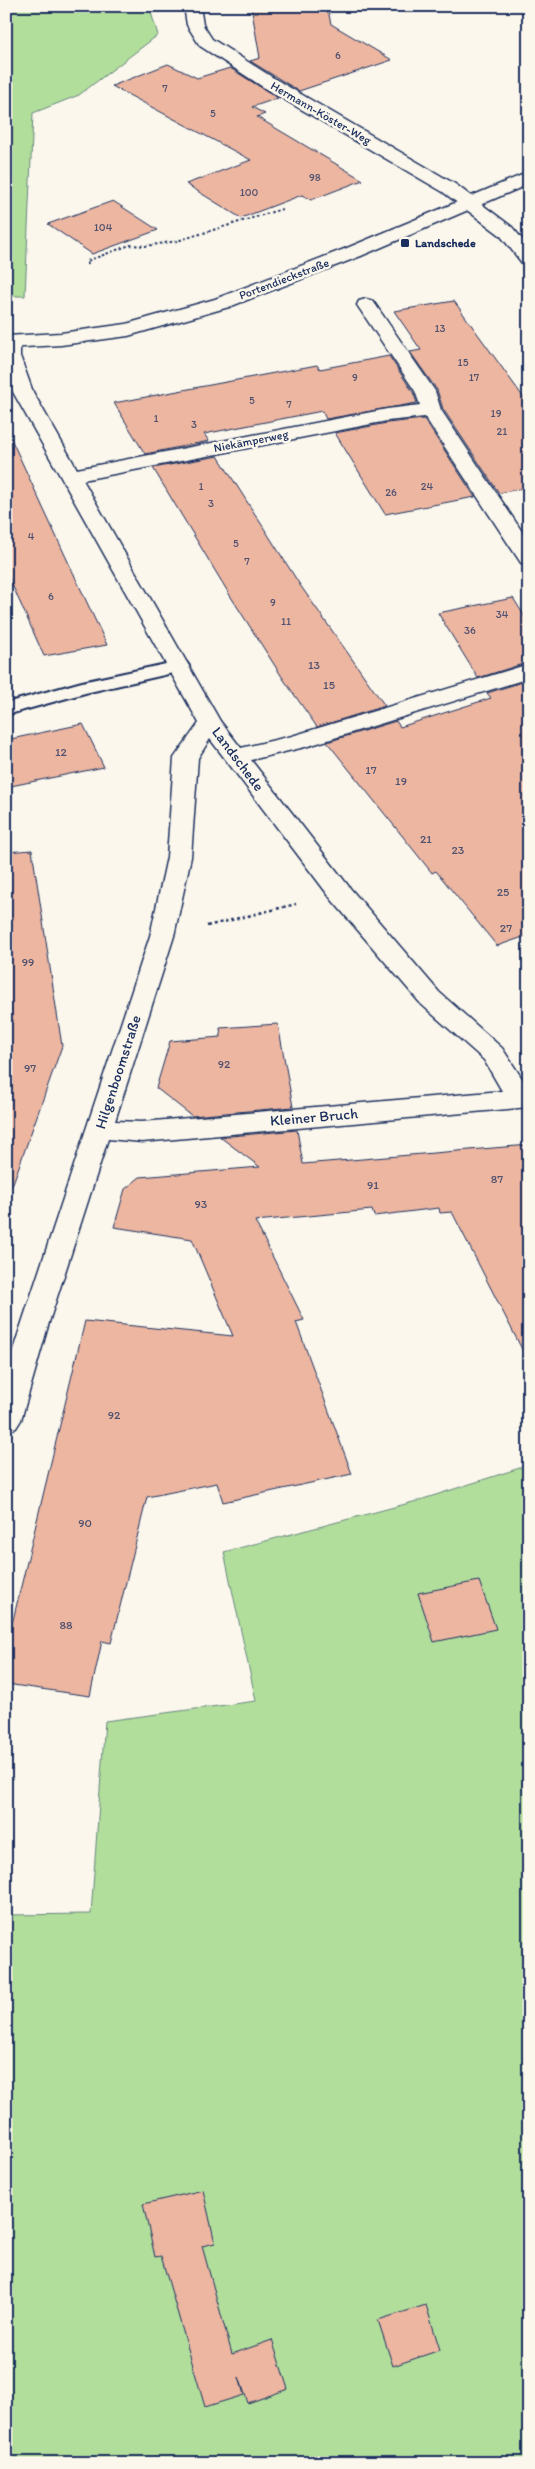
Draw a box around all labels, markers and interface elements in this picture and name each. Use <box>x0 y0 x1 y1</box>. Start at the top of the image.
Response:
house number: 6 <box>335 49 341 62</box>
street label: Hermann-Köster-Weg <box>268 79 375 148</box>
house number: 7 <box>162 82 168 95</box>
house number: 5 <box>210 107 216 120</box>
house number: 98 <box>309 171 321 184</box>
house number: 100 <box>240 186 259 199</box>
house number: 104 <box>94 221 113 234</box>
place label: Landschede <box>415 236 476 250</box>
marker: Landschede <box>399 237 411 249</box>
street label: Portendieckstraße <box>237 255 331 303</box>
house number: 13 <box>434 322 446 335</box>
house number: 15 <box>458 356 469 369</box>
house number: 9 <box>352 371 358 384</box>
house number: 17 <box>469 371 480 384</box>
house number: 5 <box>249 394 255 407</box>
house number: 7 <box>286 398 292 411</box>
house number: 19 <box>491 407 502 420</box>
house number: 1 <box>153 412 159 425</box>
house number: 3 <box>191 418 197 431</box>
house number: 21 <box>497 425 507 438</box>
street label: Niekämperweg <box>212 427 290 455</box>
house number: 1 <box>198 480 204 493</box>
house number: 24 <box>421 480 434 493</box>
house number: 26 <box>385 486 397 499</box>
house number: 3 <box>208 497 214 510</box>
house number: 4 <box>28 530 35 543</box>
house number: 5 <box>233 537 239 550</box>
house number: 7 <box>244 555 250 568</box>
house number: 6 <box>48 590 54 603</box>
house number: 9 <box>270 596 276 609</box>
house number: 34 <box>496 608 509 621</box>
house number: 11 <box>281 615 291 628</box>
house number: 36 <box>464 624 476 637</box>
house number: 13 <box>308 658 321 672</box>
house number: 15 <box>323 678 335 692</box>
street label: Landschede <box>208 723 268 795</box>
house number: 12 <box>55 745 68 759</box>
house number: 17 <box>365 763 377 777</box>
house number: 19 <box>395 774 407 788</box>
house number: 21 <box>420 832 432 846</box>
house number: 23 <box>452 843 465 857</box>
house number: 25 <box>497 885 509 899</box>
house number: 27 <box>500 921 512 935</box>
house number: 99 <box>22 955 34 969</box>
street label: Hilgenboomstraße <box>91 1013 145 1131</box>
house number: 92 <box>218 1057 231 1071</box>
house number: 97 <box>24 1061 36 1075</box>
street label: Kleiner Bruch <box>269 1104 359 1130</box>
house number: 87 <box>491 1172 503 1186</box>
house number: 91 <box>367 1178 379 1192</box>
house number: 93 <box>195 1197 208 1211</box>
house number: 92 <box>108 1408 121 1422</box>
house number: 90 <box>78 1516 92 1530</box>
house number: 88 <box>59 1618 73 1632</box>

